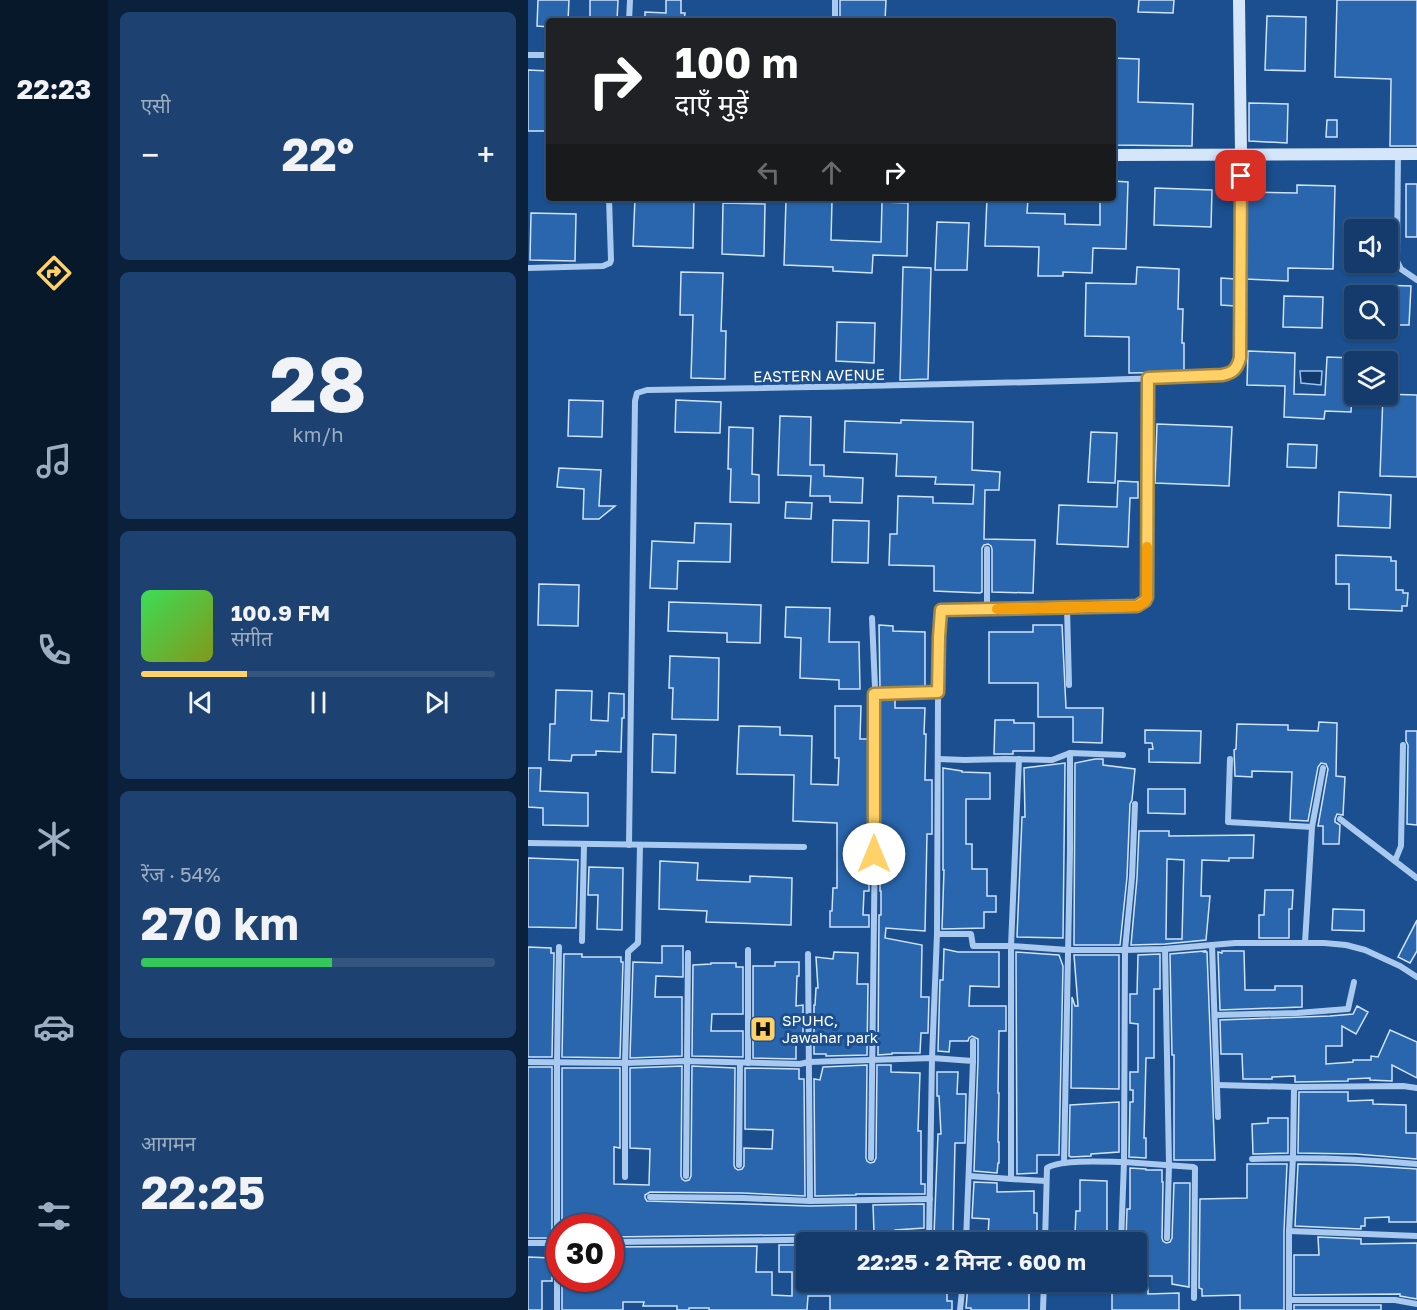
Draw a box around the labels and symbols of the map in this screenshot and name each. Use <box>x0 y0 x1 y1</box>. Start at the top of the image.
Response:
pin <box>1215 150 1266 201</box>
street label: EASTERN AVENUE <box>753 365 885 385</box>
position arrow <box>842 822 906 886</box>
place label: SPUHC, Jawahar park <box>782 1011 879 1046</box>
hospital icon: SPUHC, Jawahar park <box>748 1014 778 1044</box>
speed limit sign: 30 <box>546 1214 624 1292</box>

